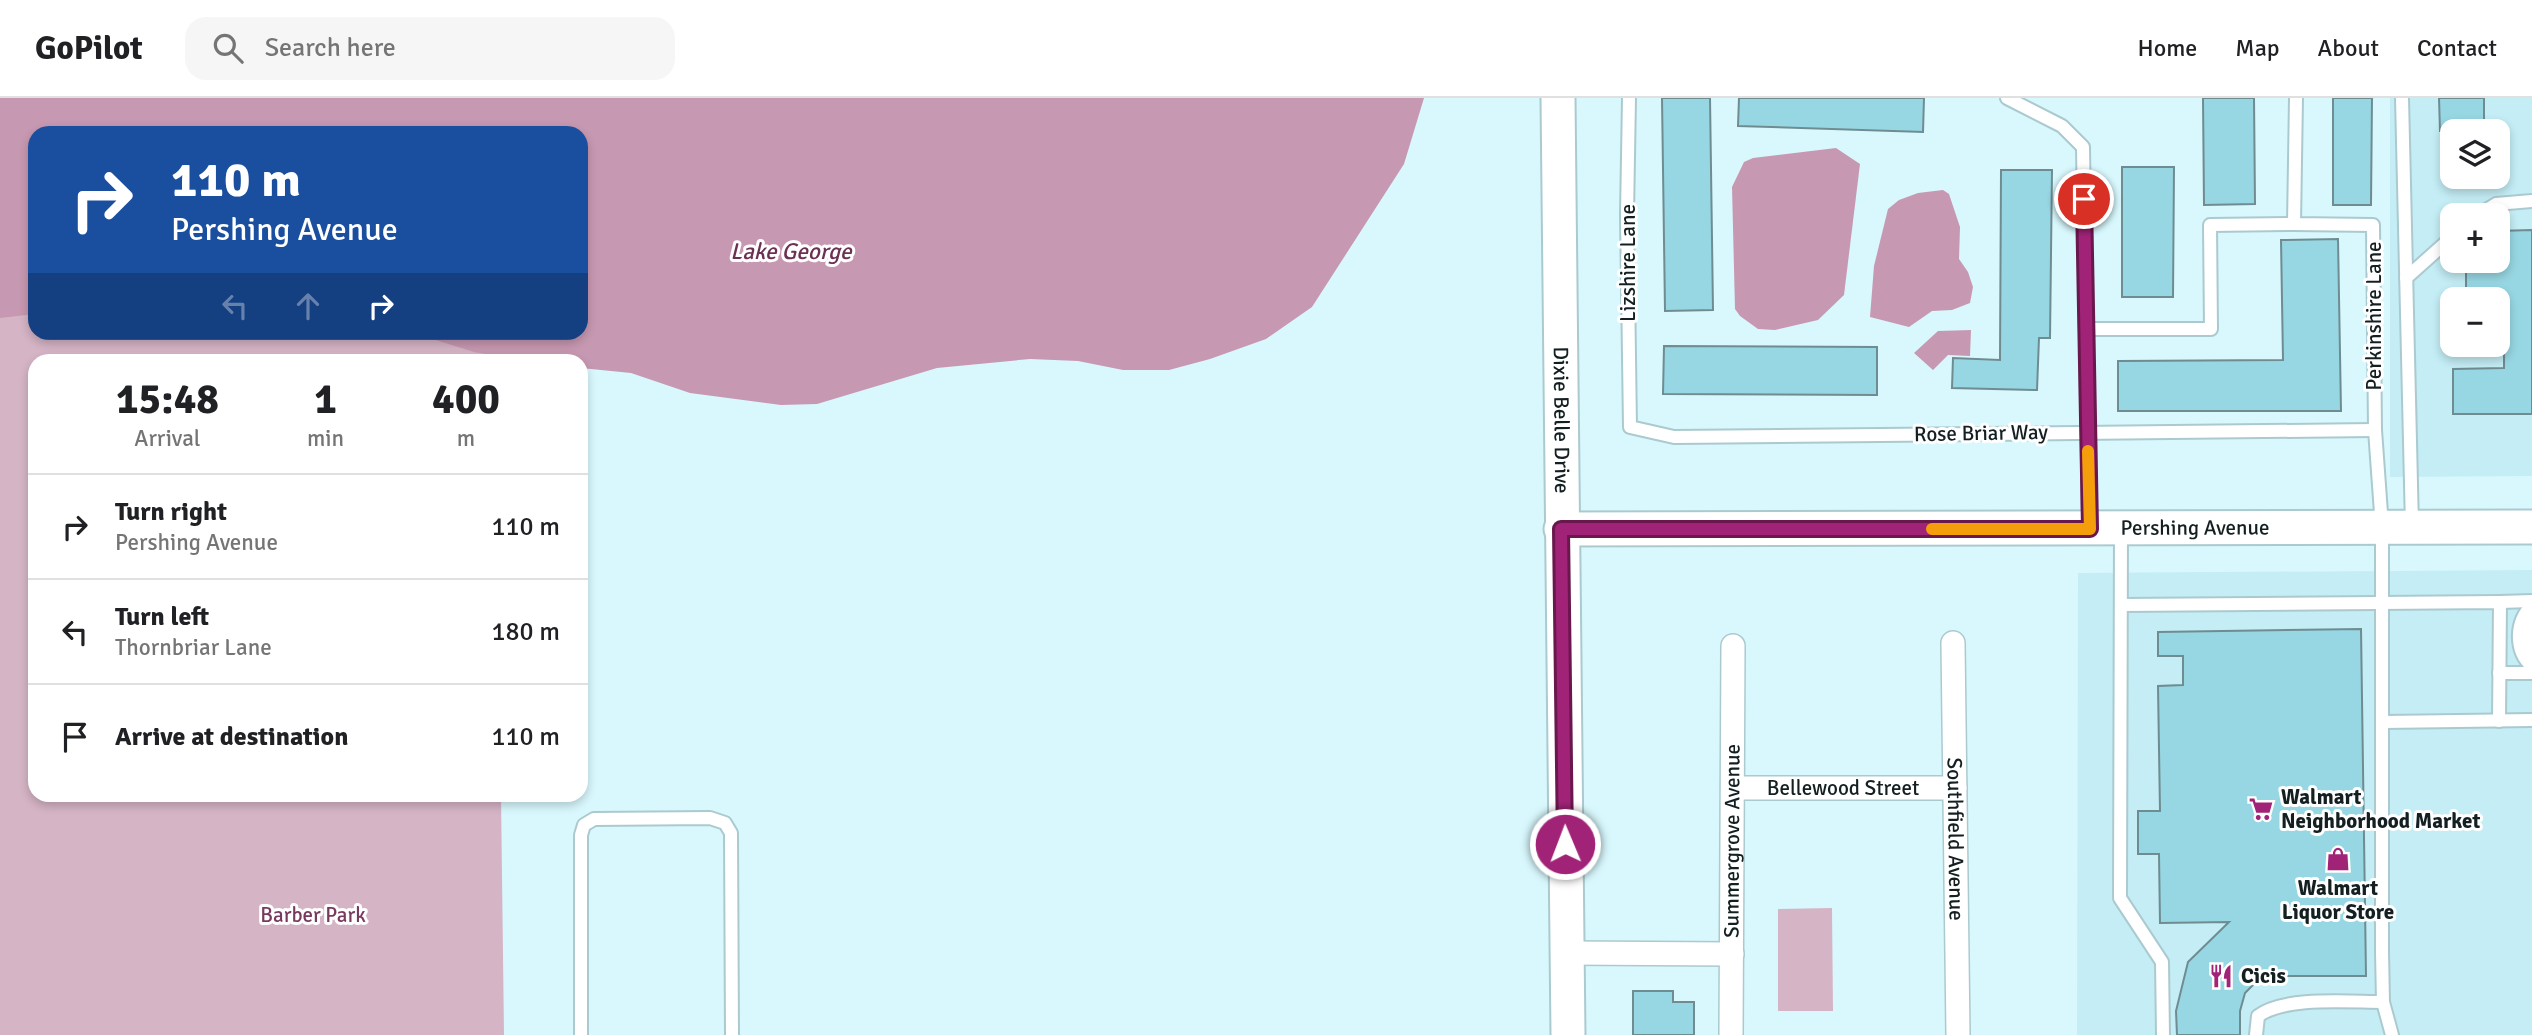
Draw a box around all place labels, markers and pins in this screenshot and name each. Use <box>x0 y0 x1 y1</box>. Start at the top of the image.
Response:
pin <box>2054 169 2114 229</box>
place label: Walmart Neighborhood Market <box>2281 784 2480 834</box>
supermarket icon: Walmart Neighborhood Market <box>2247 795 2275 823</box>
shop icon: Walmart Liquor Store <box>2324 845 2352 873</box>
place label: Walmart Liquor Store <box>2282 875 2394 925</box>
restaurant icon: Cicis <box>2207 962 2235 990</box>
place label: Cicis <box>2241 963 2286 989</box>

